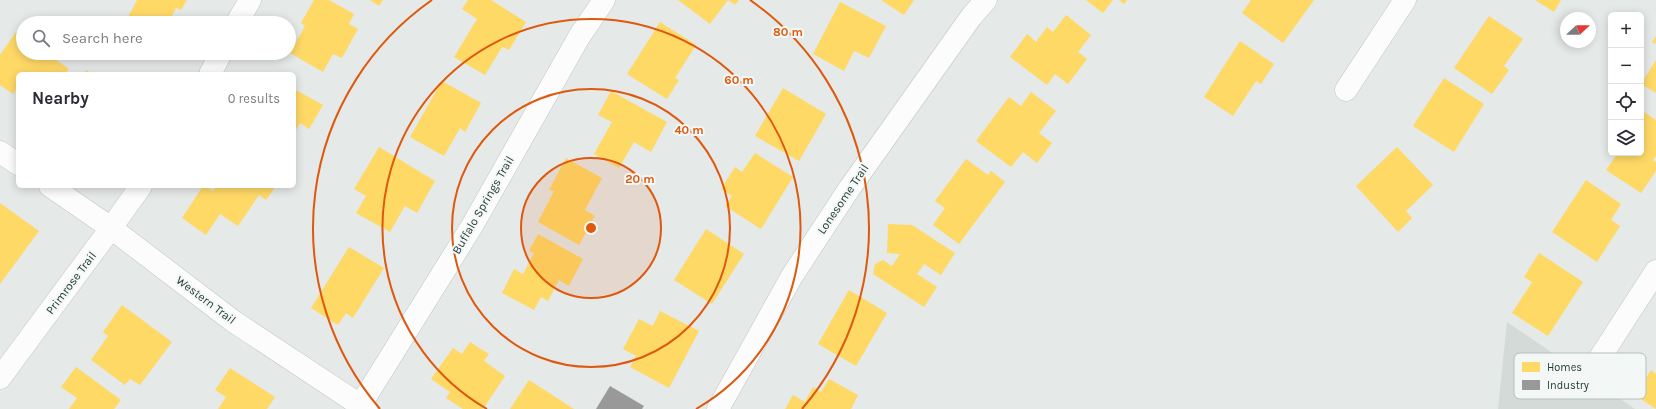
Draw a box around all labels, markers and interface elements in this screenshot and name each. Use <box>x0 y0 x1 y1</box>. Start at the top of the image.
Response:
north arrow <box>1560 12 1596 48</box>
map controls <box>1608 12 1644 156</box>
button: + <box>1608 12 1644 48</box>
search box <box>16 16 296 60</box>
text: 80 m <box>773 25 803 39</box>
icon: search <box>30 27 52 49</box>
text: Search here <box>62 29 143 47</box>
button: − <box>1608 48 1644 84</box>
text: 60 m <box>724 73 754 87</box>
button: locate <box>1608 84 1644 120</box>
text: Nearby <box>32 88 89 108</box>
text: 0 results <box>228 91 280 106</box>
button: layers <box>1608 120 1644 156</box>
text: 40 m <box>674 123 704 137</box>
street label: Buffalo Springs Trail <box>449 154 517 256</box>
street label: Lonesome Trail <box>814 161 872 237</box>
text: 20 m <box>625 172 655 186</box>
centre of rings <box>584 221 598 235</box>
street label: Primrose Trail <box>43 249 99 317</box>
street label: Western Trail <box>173 273 239 327</box>
legend <box>1514 353 1646 399</box>
text: Homes <box>1547 361 1582 374</box>
text: Industry <box>1547 379 1589 392</box>

